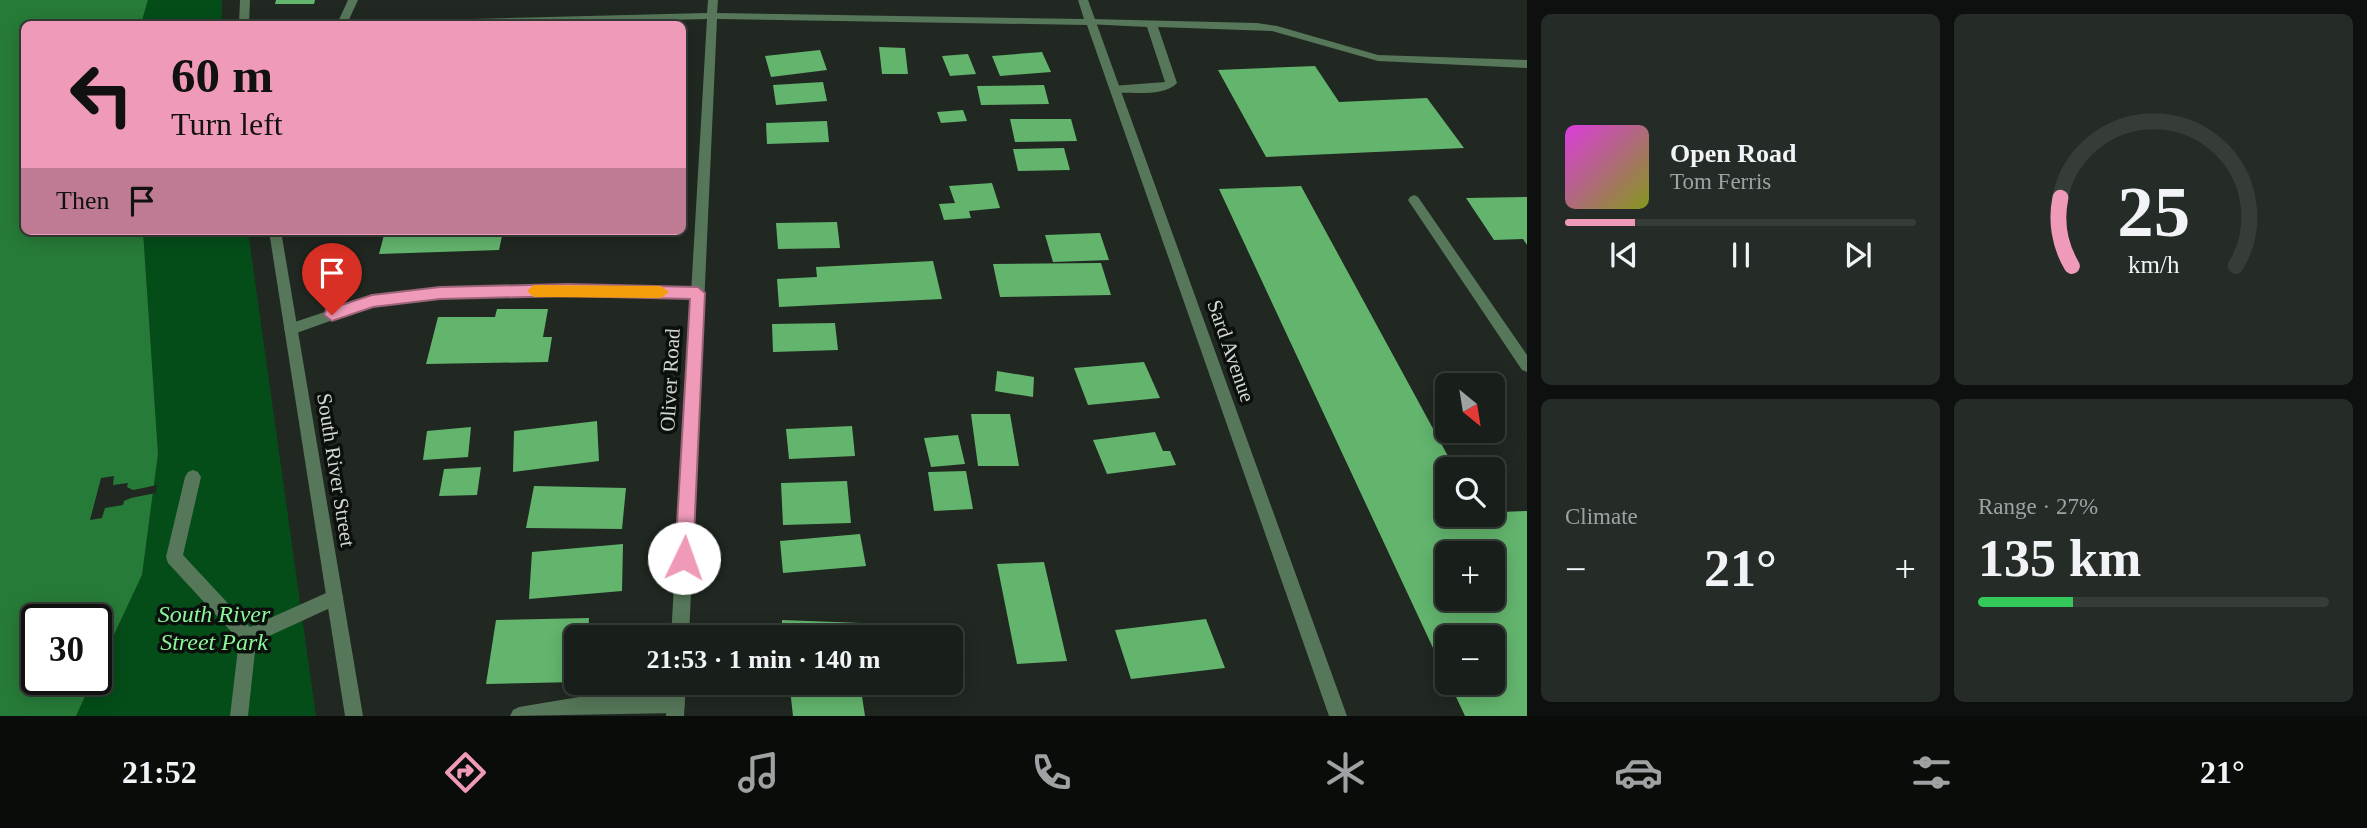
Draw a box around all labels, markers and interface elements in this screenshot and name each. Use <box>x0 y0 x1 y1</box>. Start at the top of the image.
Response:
text: 60 m <box>171 48 273 103</box>
icon: left <box>56 49 147 140</box>
text: Turn left <box>171 106 283 142</box>
text: Open Road <box>1670 139 1796 168</box>
text: Tom Ferris <box>1670 169 1771 194</box>
text: 25 <box>2117 171 2190 252</box>
icon: arrive <box>123 182 161 220</box>
text: Then <box>56 186 109 215</box>
icon: previous <box>1605 236 1643 274</box>
icon: pause <box>1722 236 1760 274</box>
icon: next <box>1839 236 1877 274</box>
pin <box>302 243 362 315</box>
text: km/h <box>2128 251 2180 278</box>
icon: arrive <box>313 254 351 292</box>
street label: Sard Avenue <box>1202 297 1260 405</box>
street label: Oliver Road <box>655 327 685 432</box>
north arrow <box>1435 373 1505 443</box>
map controls <box>1435 373 1505 695</box>
street label: South River Street <box>312 391 360 549</box>
button: search <box>1435 457 1505 527</box>
text: Range · 27% <box>1978 494 2098 519</box>
text: Climate <box>1565 504 1638 529</box>
position arrow <box>647 521 721 595</box>
text: 135 km <box>1978 530 2141 587</box>
text: 21° <box>1704 540 1777 597</box>
button: + <box>1435 541 1505 611</box>
text: − <box>1565 548 1586 590</box>
text: + <box>1895 548 1916 590</box>
park label: South River Street Park <box>158 601 271 655</box>
speed limit sign: 30 <box>21 604 112 695</box>
button: − <box>1435 625 1505 695</box>
text: 21:53 · 1 min · 140 m <box>647 645 881 674</box>
icon: directions <box>441 748 490 797</box>
icon: music <box>734 748 783 797</box>
icon: phone <box>1027 748 1076 797</box>
icon: climate <box>1321 748 1370 797</box>
icon: car <box>1614 748 1663 797</box>
icon: filters <box>1907 748 1956 797</box>
text: 21:52 <box>122 754 197 790</box>
text: 21° <box>2200 754 2245 790</box>

